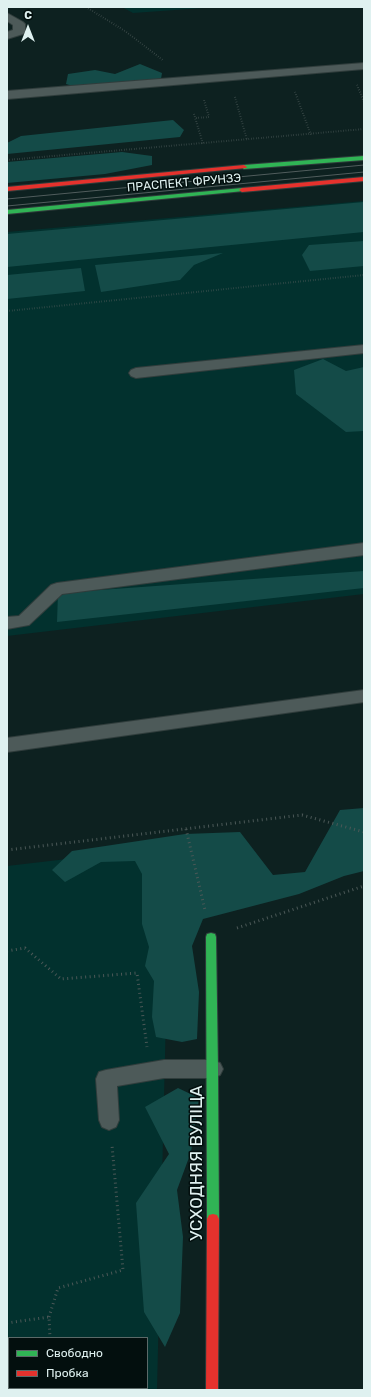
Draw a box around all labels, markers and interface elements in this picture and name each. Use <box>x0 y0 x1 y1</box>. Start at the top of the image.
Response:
north arrow <box>8 8 48 48</box>
text: С <box>24 9 32 22</box>
street label: ПРАСПЕКТ ФРУНЗЭ <box>126 171 242 195</box>
street label: УСХОДНЯЯ ВУЛІЦА <box>187 1085 207 1241</box>
legend <box>8 1337 148 1389</box>
text: Свободно <box>46 1346 103 1360</box>
text: Пробка <box>46 1366 89 1380</box>

